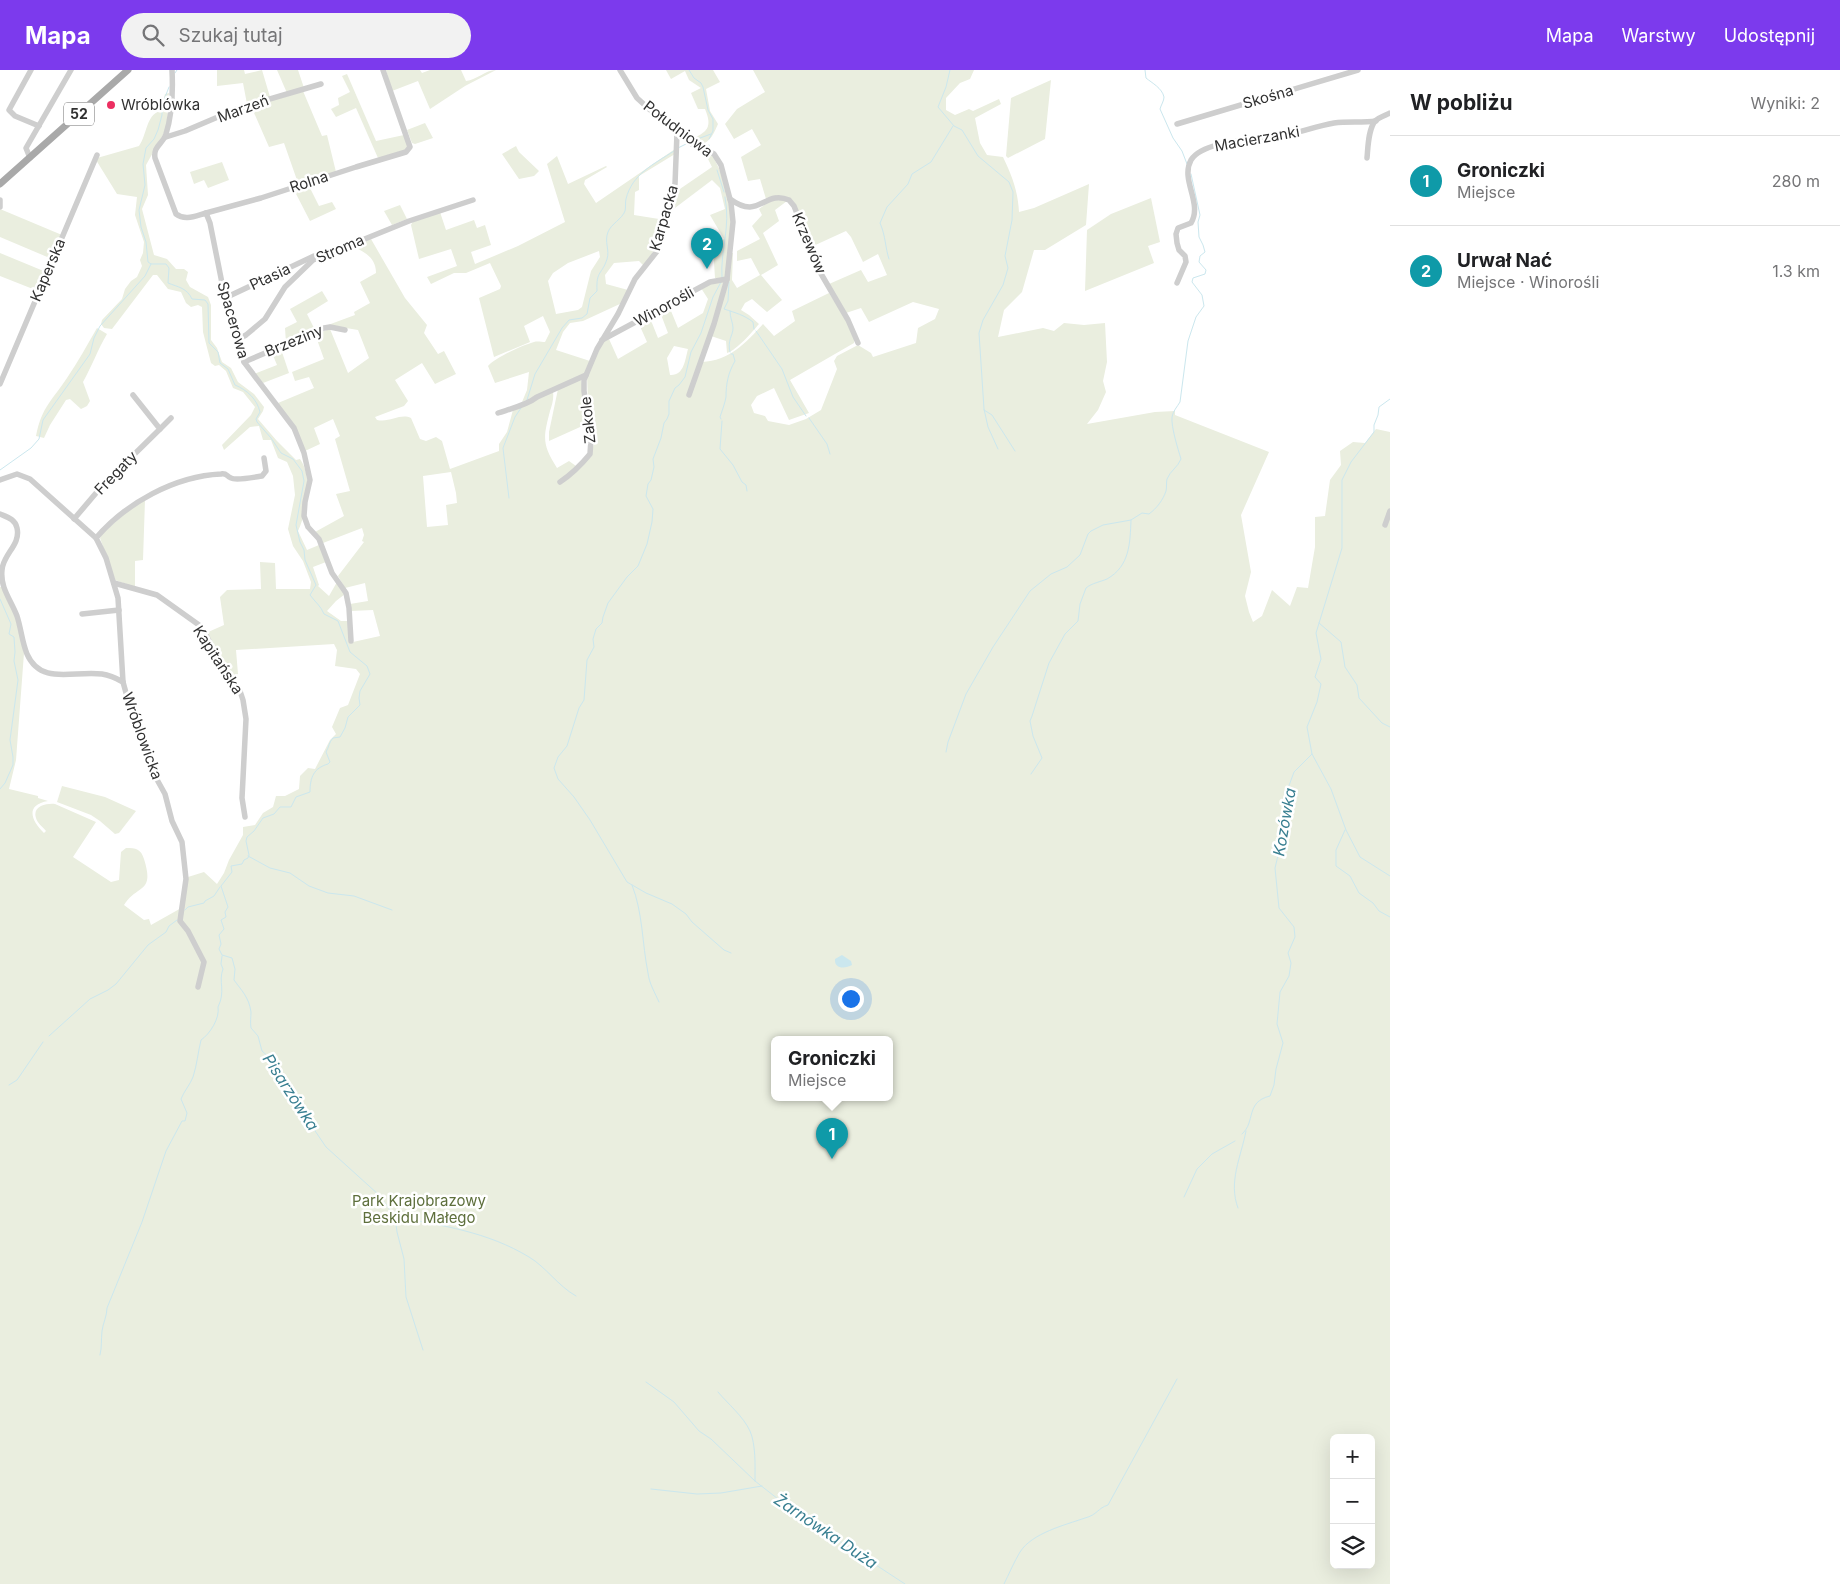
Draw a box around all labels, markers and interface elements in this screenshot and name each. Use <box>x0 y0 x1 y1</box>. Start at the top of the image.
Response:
search box <box>121 13 471 58</box>
text: Mapa <box>25 21 91 50</box>
icon: search <box>139 21 167 49</box>
text: Szukaj tutaj <box>179 24 283 47</box>
text: Mapa <box>1546 25 1593 46</box>
text: Warstwy <box>1621 25 1696 46</box>
text: Udostępnij <box>1724 25 1815 46</box>
street label: Skośna <box>1240 80 1295 113</box>
street label: Marzeń <box>215 90 271 127</box>
text: W pobliżu <box>1410 90 1513 115</box>
text: Wyniki: 2 <box>1750 93 1820 113</box>
place label: Wróblówka <box>121 95 200 114</box>
street label: Południowa <box>640 96 717 161</box>
marker: Wróblówka <box>105 99 117 111</box>
road number: 52 <box>64 103 94 126</box>
street label: Macierzanki <box>1213 122 1301 155</box>
text: Groniczki <box>1457 159 1545 182</box>
street label: Rolna <box>287 166 330 197</box>
text: 1 <box>1423 171 1429 191</box>
text: 280 m <box>1772 171 1820 191</box>
text: Miejsce <box>1457 182 1515 202</box>
street label: Karpacka <box>645 183 682 253</box>
street label: Krzewów <box>788 209 831 277</box>
pin: 2 <box>691 228 723 269</box>
street label: Stroma <box>313 230 367 267</box>
street label: Kaperska <box>26 235 69 304</box>
text: Urwał Nać <box>1457 249 1552 272</box>
street label: Ptasia <box>246 259 293 294</box>
text: 2 <box>1421 261 1431 281</box>
text: 1.3 km <box>1772 261 1820 281</box>
text: Miejsce · Winorośli <box>1457 272 1599 292</box>
street label: Spacerowa <box>213 279 254 361</box>
street label: Winorośli <box>630 282 697 331</box>
street label: Brzeziny <box>262 320 326 361</box>
street label: Zakole <box>576 396 599 444</box>
street label: Fregaty <box>90 446 142 499</box>
street label: Kapitańska <box>189 622 248 698</box>
street label: Wróblowicka <box>118 690 167 782</box>
water label: Kozówka <box>1268 786 1300 858</box>
your location <box>838 986 864 1012</box>
popup <box>771 1036 893 1101</box>
text: Groniczki <box>788 1047 876 1070</box>
water label: Pisarzówka <box>259 1050 323 1134</box>
text: Miejsce <box>788 1070 846 1090</box>
pin: 1 <box>816 1118 848 1159</box>
park label: Park Krajobrazowy Beskidu Małego <box>352 1191 486 1227</box>
map controls <box>1330 1434 1375 1569</box>
button: + <box>1330 1434 1375 1479</box>
button: − <box>1330 1479 1375 1524</box>
water label: Żarnówka Duża <box>771 1489 882 1573</box>
button: layers <box>1330 1524 1375 1569</box>

